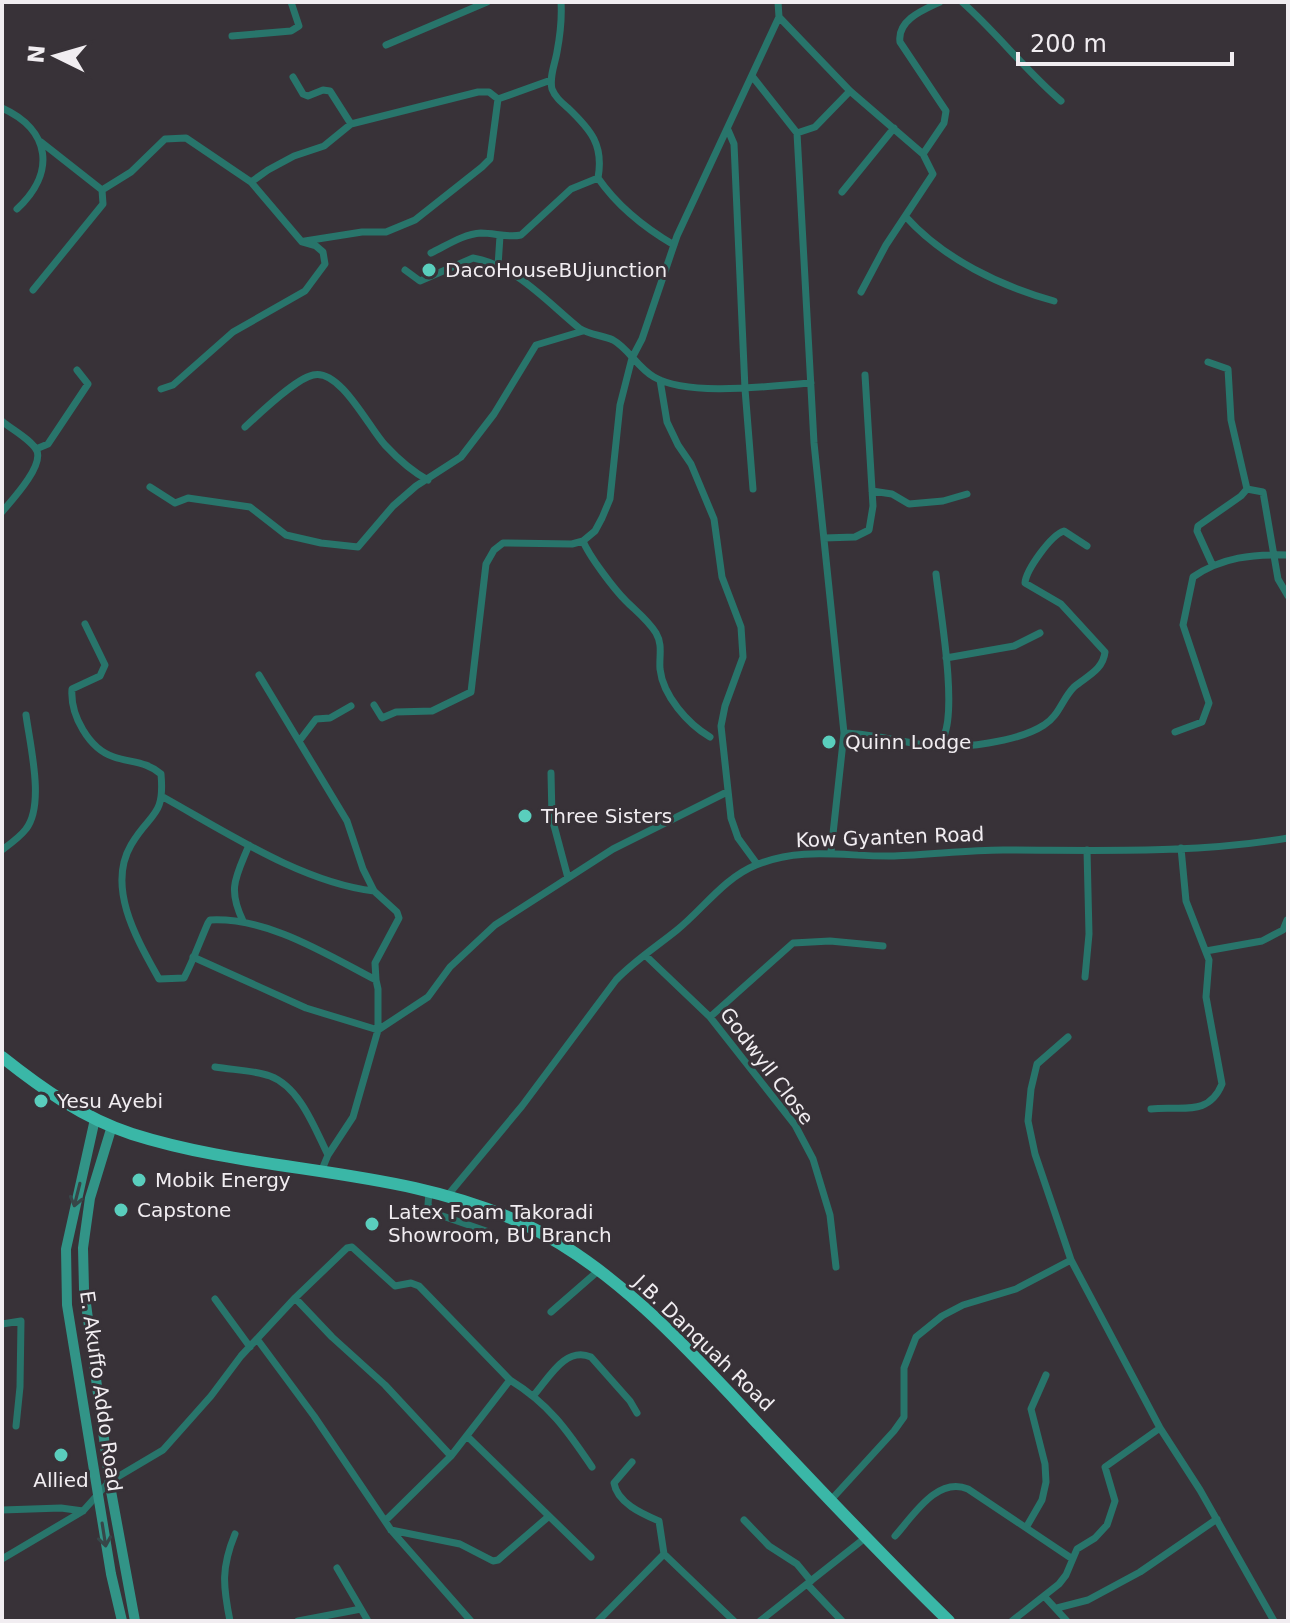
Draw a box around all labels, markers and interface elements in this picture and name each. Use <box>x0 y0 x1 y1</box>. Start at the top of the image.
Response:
north arrow <box>16 16 96 96</box>
scale bar <box>1018 16 1232 66</box>
text: 200 m <box>1030 30 1107 58</box>
text: N <box>23 44 50 65</box>
place label: DacoHouseBUjunction <box>445 258 667 282</box>
marker: DacoHouseBUjunction <box>420 261 438 279</box>
place label: Quinn Lodge <box>845 730 971 754</box>
marker: Quinn Lodge <box>820 733 838 751</box>
place label: Three Sisters <box>540 804 672 828</box>
marker: Three Sisters <box>516 807 534 825</box>
street label: Kow Gyanten Road <box>795 822 985 852</box>
street label: Godwyll Close <box>715 1003 819 1129</box>
place label: Yesu Ayebi <box>56 1089 163 1113</box>
marker: Yesu Ayebi <box>32 1092 50 1110</box>
place label: Mobik Energy <box>155 1168 291 1192</box>
marker: Mobik Energy <box>130 1171 148 1189</box>
one-way arrow <box>68 1182 83 1207</box>
place label: Capstone <box>137 1198 231 1222</box>
place label: Latex Foam Takoradi Showroom, BU Branch <box>388 1200 612 1247</box>
marker: Capstone <box>112 1201 130 1219</box>
marker: Latex Foam Takoradi Showroom, BU Branch <box>363 1215 381 1233</box>
street label: J.B. Danquah Road <box>627 1268 779 1416</box>
street label: E. Akuffo Addo Road <box>75 1289 127 1493</box>
marker: Allied <box>52 1446 70 1464</box>
place label: Allied <box>33 1468 89 1492</box>
one-way arrow <box>98 1522 113 1547</box>

